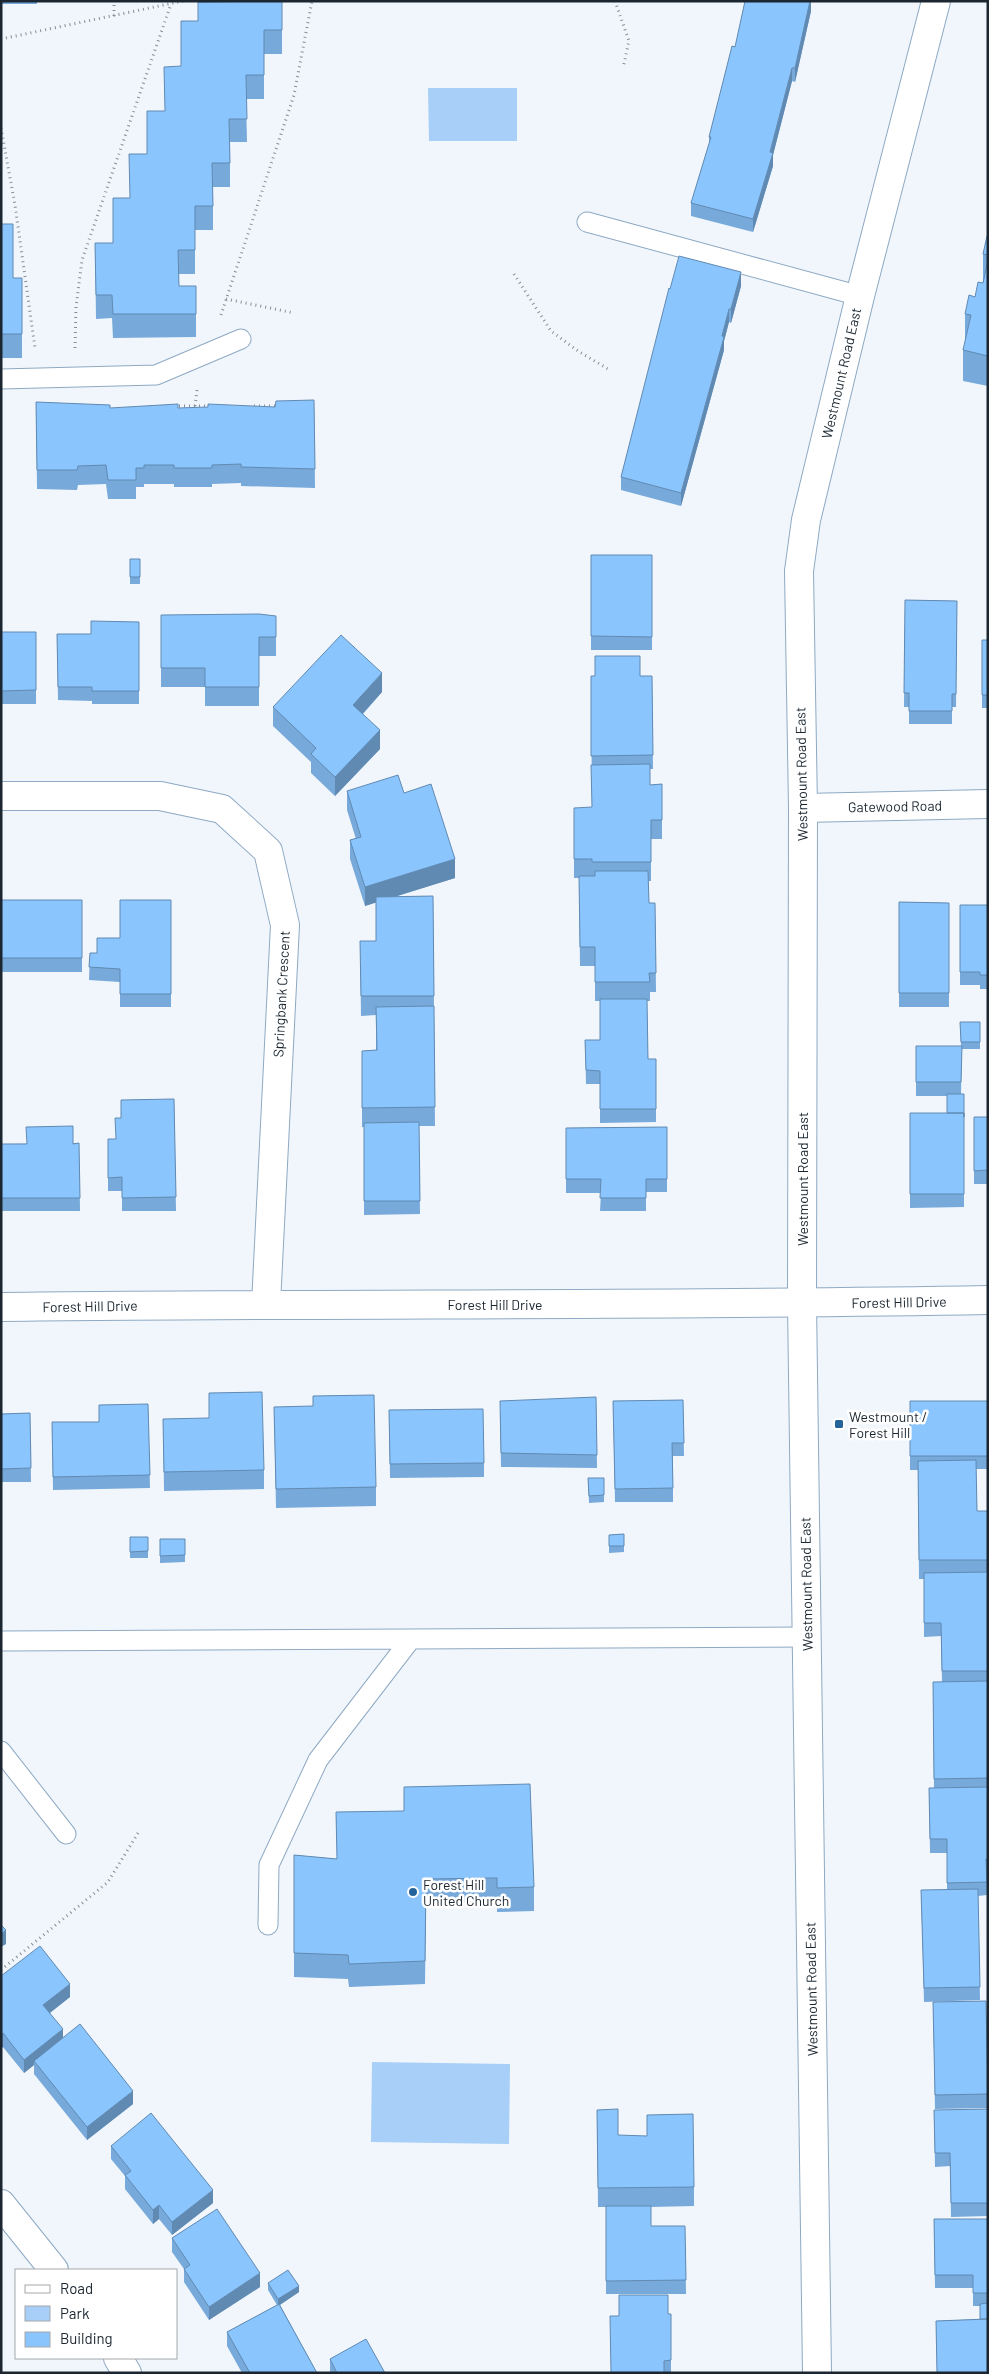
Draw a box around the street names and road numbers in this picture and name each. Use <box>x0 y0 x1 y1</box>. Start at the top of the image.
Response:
street label: Westmount Road East <box>818 306 864 440</box>
street label: Westmount Road East <box>791 707 811 841</box>
street label: Gatewood Road <box>848 797 942 815</box>
street label: Springbank Crescent <box>269 930 293 1058</box>
street label: Westmount Road East <box>794 1112 811 1246</box>
street label: Forest Hill Drive <box>851 1293 947 1311</box>
street label: Forest Hill Drive <box>447 1296 543 1313</box>
street label: Forest Hill Drive <box>42 1297 138 1315</box>
street label: Westmount Road East <box>796 1517 816 1651</box>
street label: Westmount Road East <box>801 1922 821 2056</box>

